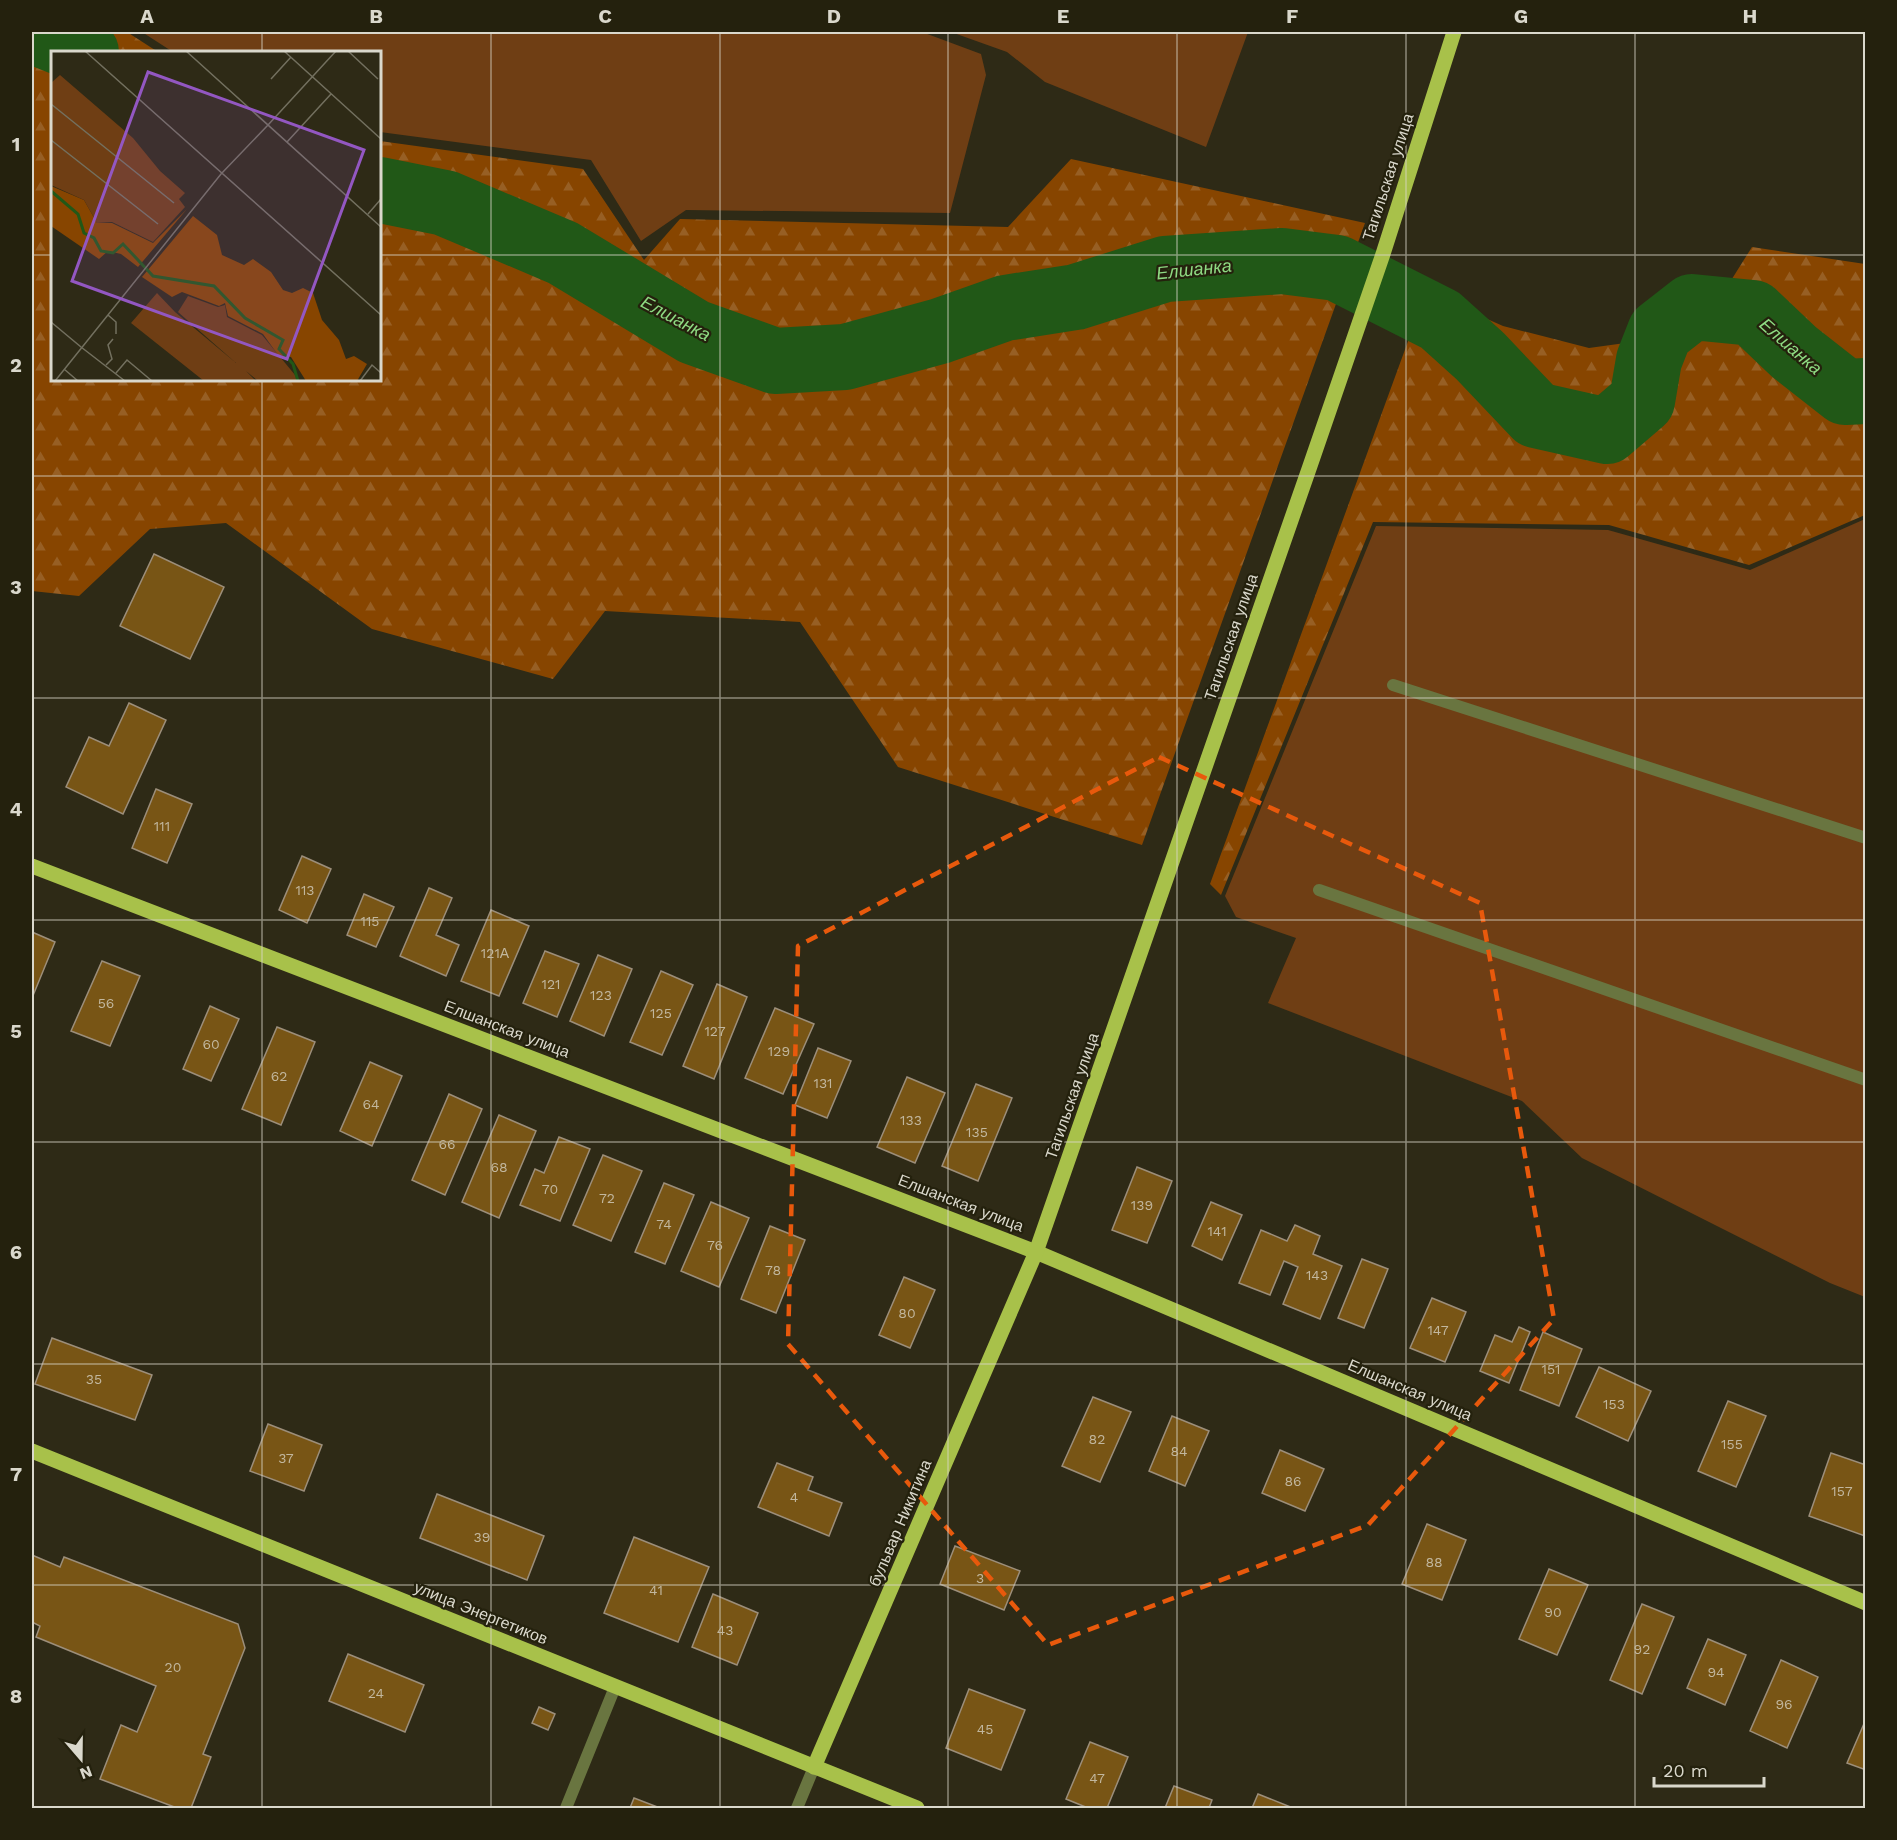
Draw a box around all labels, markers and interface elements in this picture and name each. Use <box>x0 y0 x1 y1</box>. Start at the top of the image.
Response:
text: A <box>140 4 154 28</box>
text: B <box>369 4 383 28</box>
text: C <box>598 4 612 28</box>
text: D <box>827 4 841 28</box>
text: E <box>1057 4 1069 28</box>
text: F <box>1286 4 1298 28</box>
text: G <box>1514 4 1528 28</box>
text: H <box>1743 4 1757 28</box>
inset map <box>51 51 381 381</box>
street label: Тагильская улица <box>1358 111 1418 243</box>
text: 1 <box>12 132 20 156</box>
water label: Елшанка <box>1155 255 1233 283</box>
water label: Елшанка <box>638 291 714 345</box>
water label: Елшанка <box>1756 313 1826 379</box>
text: 2 <box>10 353 22 377</box>
street label: Тагильская улица <box>1200 571 1262 703</box>
text: 3 <box>10 575 22 599</box>
text: 4 <box>10 797 23 821</box>
house number: 111 <box>154 818 170 834</box>
house number: 113 <box>295 882 315 898</box>
house number: 115 <box>360 913 380 929</box>
house number: 121А <box>481 945 510 961</box>
house number: 121 <box>541 976 561 992</box>
house number: 123 <box>590 987 612 1003</box>
house number: 56 <box>98 995 114 1011</box>
street label: Елшанская улица <box>442 996 573 1062</box>
house number: 125 <box>650 1005 672 1021</box>
text: 5 <box>10 1019 22 1043</box>
house number: 127 <box>704 1023 726 1039</box>
street label: Тагильская улица <box>1041 1030 1103 1162</box>
house number: 60 <box>202 1036 220 1052</box>
house number: 129 <box>768 1043 790 1059</box>
house number: 62 <box>271 1068 287 1084</box>
house number: 131 <box>813 1075 833 1091</box>
house number: 64 <box>362 1096 380 1112</box>
house number: 133 <box>900 1112 922 1128</box>
house number: 135 <box>966 1124 988 1140</box>
house number: 66 <box>438 1136 456 1152</box>
house number: 68 <box>490 1159 508 1175</box>
street label: Елшанская улица <box>896 1170 1027 1236</box>
house number: 70 <box>542 1181 558 1197</box>
house number: 72 <box>599 1190 615 1206</box>
house number: 139 <box>1131 1197 1153 1213</box>
house number: 74 <box>656 1216 672 1232</box>
house number: 141 <box>1207 1223 1227 1239</box>
house number: 76 <box>707 1237 723 1253</box>
text: 6 <box>10 1240 22 1264</box>
house number: 78 <box>765 1262 781 1278</box>
house number: 143 <box>1306 1267 1328 1283</box>
house number: 80 <box>898 1305 916 1321</box>
house number: 147 <box>1427 1322 1449 1338</box>
street label: Елшанская улица <box>1345 1355 1475 1425</box>
house number: 151 <box>1541 1361 1561 1377</box>
house number: 35 <box>86 1371 102 1387</box>
house number: 153 <box>1603 1396 1625 1412</box>
house number: 82 <box>1089 1431 1105 1447</box>
house number: 155 <box>1721 1436 1743 1452</box>
house number: 84 <box>1170 1443 1188 1459</box>
house number: 37 <box>278 1450 294 1466</box>
street label: бульвар Никитина <box>865 1457 935 1589</box>
text: 7 <box>10 1462 22 1486</box>
house number: 86 <box>1284 1473 1302 1489</box>
house number: 157 <box>1831 1483 1853 1499</box>
house number: 4 <box>790 1489 798 1505</box>
house number: 39 <box>474 1529 490 1545</box>
house number: 88 <box>1425 1554 1443 1570</box>
house number: 3 <box>976 1570 984 1586</box>
street label: улица Энергетиков <box>411 1578 551 1648</box>
house number: 41 <box>649 1582 663 1598</box>
house number: 90 <box>1544 1604 1562 1620</box>
house number: 43 <box>717 1622 733 1638</box>
house number: 92 <box>1634 1641 1650 1657</box>
house number: 20 <box>165 1659 181 1675</box>
house number: 94 <box>1707 1664 1725 1680</box>
text: 8 <box>10 1684 22 1708</box>
house number: 24 <box>368 1685 384 1701</box>
house number: 96 <box>1775 1696 1793 1712</box>
house number: 45 <box>977 1721 993 1737</box>
north arrow <box>51 1729 111 1789</box>
scale bar <box>1654 1750 1764 1788</box>
text: 20 m <box>1663 1760 1708 1781</box>
text: N <box>77 1762 95 1784</box>
house number: 47 <box>1089 1770 1105 1786</box>

